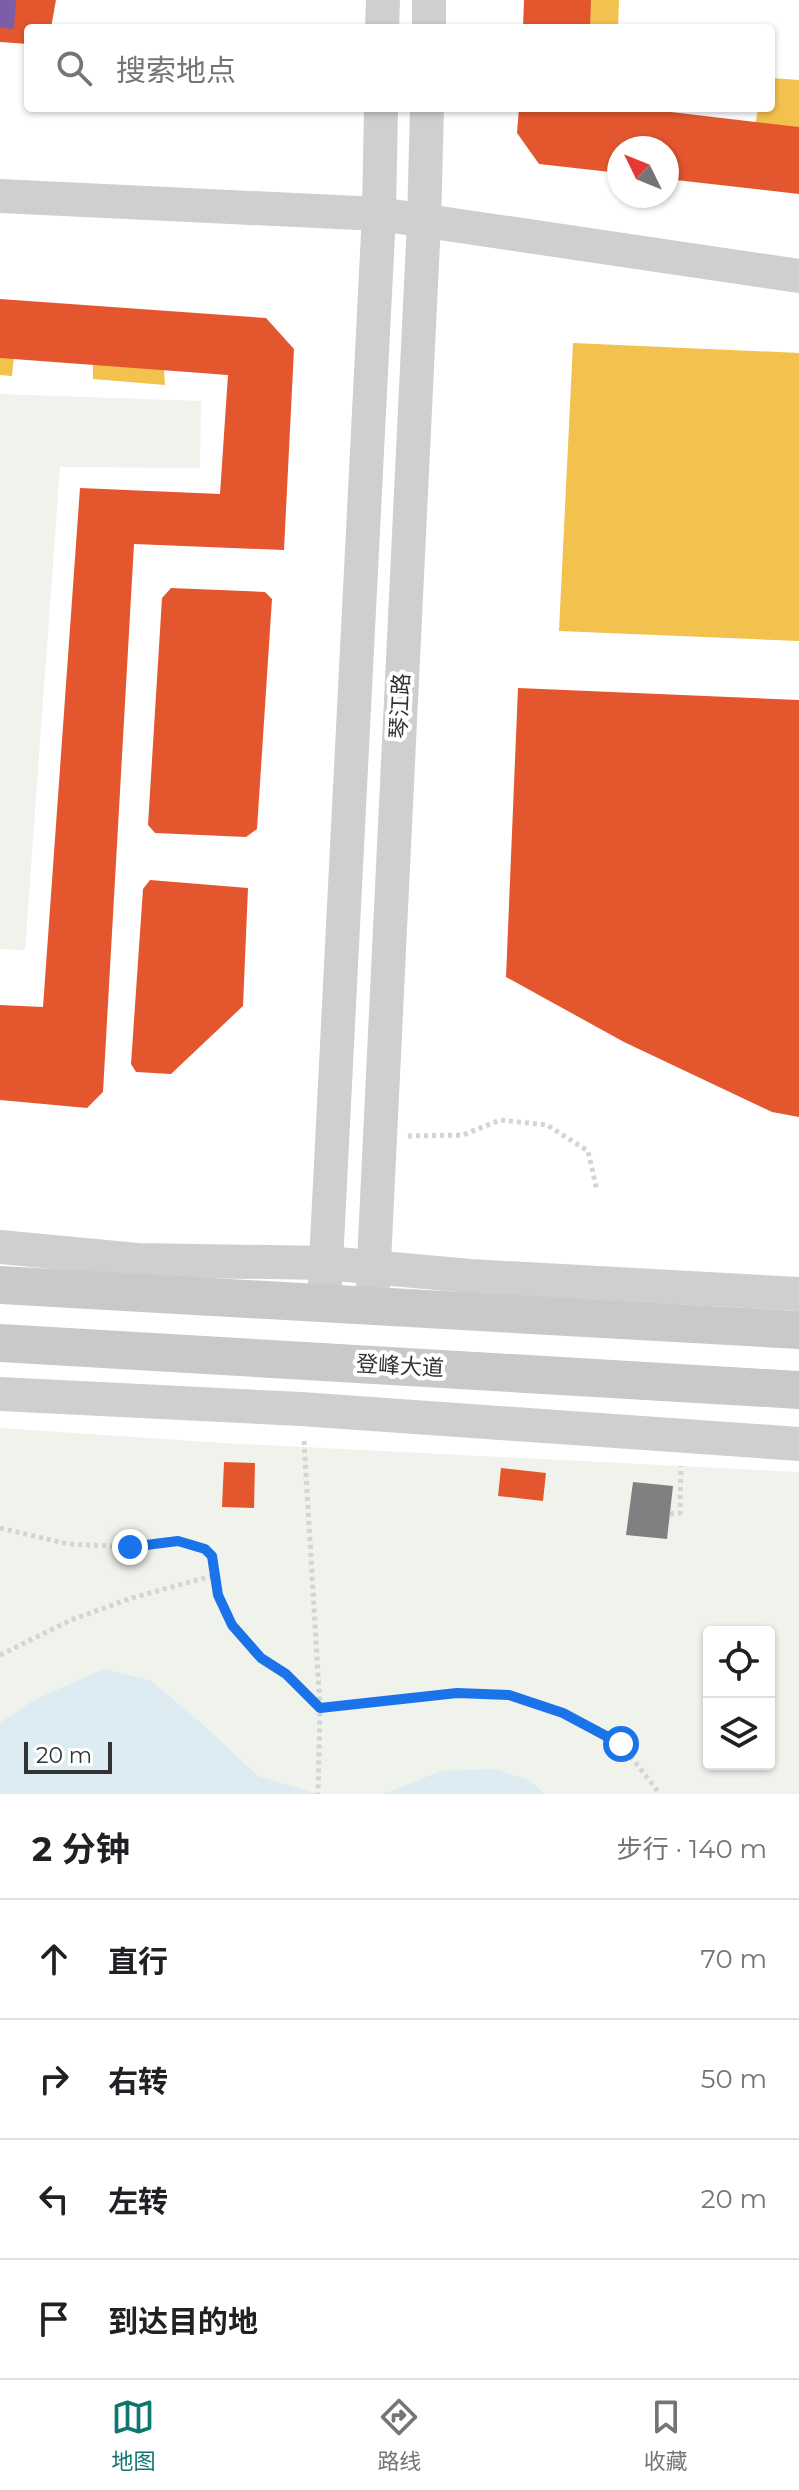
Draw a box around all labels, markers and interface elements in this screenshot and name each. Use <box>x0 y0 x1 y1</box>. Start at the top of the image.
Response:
search box <box>24 24 775 112</box>
icon: search <box>52 46 96 90</box>
text: 搜索地点 <box>116 52 236 89</box>
north arrow <box>607 136 679 208</box>
street label: 琴江路 <box>385 672 415 740</box>
street label: 登峰大道 <box>355 1350 445 1382</box>
route end <box>112 1529 148 1565</box>
map controls <box>703 1626 775 1770</box>
button: locate <box>703 1626 775 1698</box>
button: layers <box>703 1698 775 1770</box>
route start <box>603 1726 639 1762</box>
scale bar <box>24 1738 112 1774</box>
text: 20 m <box>36 1742 92 1769</box>
text: 2 分钟 <box>32 1828 130 1870</box>
text: 步行 · 140 m <box>617 1833 767 1865</box>
icon: ahead <box>32 1937 76 1981</box>
text: 直行 <box>108 1943 168 1980</box>
text: 70 m <box>701 1943 767 1975</box>
icon: right <box>32 2057 76 2101</box>
text: 右转 <box>108 2063 168 2100</box>
text: 50 m <box>701 2063 767 2095</box>
icon: left <box>32 2177 76 2221</box>
text: 左转 <box>108 2183 168 2220</box>
text: 20 m <box>701 2183 767 2215</box>
icon: arrive <box>32 2297 76 2341</box>
text: 到达目的地 <box>108 2303 258 2340</box>
tab: 地图 <box>111 2395 155 2475</box>
tab: 路线 <box>377 2395 422 2475</box>
tab: 收藏 <box>644 2395 688 2475</box>

